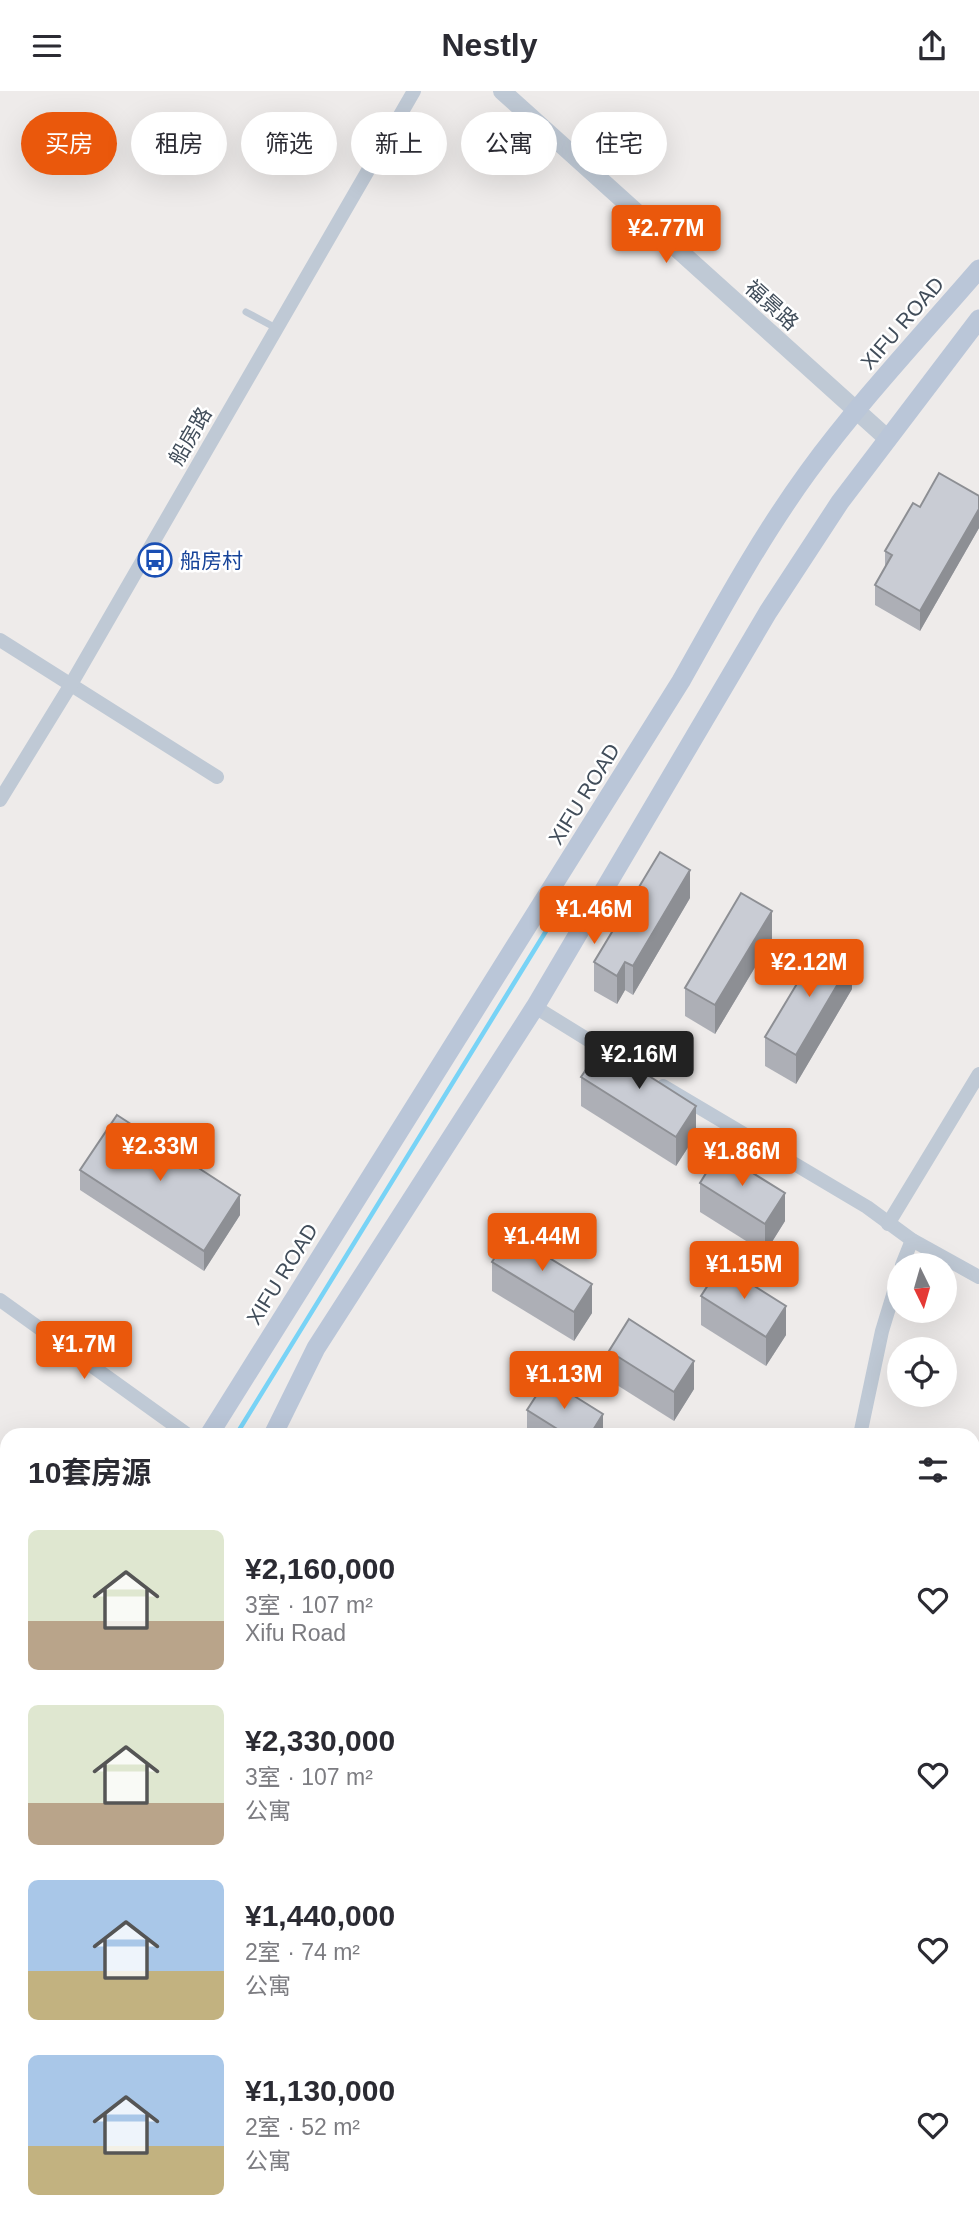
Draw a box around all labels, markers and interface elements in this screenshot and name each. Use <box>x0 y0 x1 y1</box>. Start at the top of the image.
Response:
icon: menu <box>28 27 66 65</box>
text: Nestly <box>441 27 538 63</box>
icon: share <box>913 27 951 65</box>
chip: 买房 <box>21 112 117 175</box>
chip: 租房 <box>131 112 227 175</box>
chip: 筛选 <box>241 112 337 175</box>
chip: 新上 <box>351 112 447 175</box>
chip: 公寓 <box>461 112 557 175</box>
chip: 住宅 <box>571 112 667 175</box>
pin: ¥2.77M <box>609 205 723 265</box>
text: ¥2.77M <box>628 215 704 241</box>
street label: XIFU ROAD <box>856 272 948 374</box>
street label: 福景路 <box>741 275 803 335</box>
street label: 船房路 <box>164 403 216 469</box>
bus stop icon: 船房村 <box>136 541 174 579</box>
place label: 船房村 <box>180 549 243 572</box>
street label: XIFU ROAD <box>544 739 624 849</box>
pin: ¥1.46M <box>537 887 651 946</box>
text: ¥1.46M <box>556 896 632 922</box>
pin: ¥2.12M <box>752 939 866 999</box>
text: ¥2.12M <box>771 949 847 975</box>
pin: ¥2.16M <box>582 1031 696 1091</box>
text: ¥2.16M <box>601 1041 677 1067</box>
pin: ¥2.33M <box>103 1123 217 1183</box>
pin: ¥1.86M <box>685 1129 799 1188</box>
text: ¥2.33M <box>122 1133 198 1159</box>
text: ¥1.86M <box>704 1138 780 1164</box>
pin: ¥1.44M <box>485 1213 599 1273</box>
street label: XIFU ROAD <box>242 1219 322 1329</box>
text: ¥1.44M <box>504 1223 580 1249</box>
pin: ¥1.15M <box>687 1241 801 1301</box>
text: ¥1.15M <box>706 1251 782 1277</box>
north arrow <box>887 1253 957 1323</box>
map controls <box>887 1253 957 1407</box>
pin: ¥1.7M <box>35 1321 133 1381</box>
text: ¥1.7M <box>52 1331 116 1357</box>
button: locate <box>887 1337 957 1407</box>
pin: ¥1.13M <box>507 1351 621 1411</box>
text: ¥1.13M <box>526 1361 602 1387</box>
icon: filters <box>914 1451 952 1489</box>
text: 10套房源 <box>28 1456 151 1489</box>
text: ¥2,160,000 <box>245 1552 395 1585</box>
icon: home <box>84 1558 168 1642</box>
icon: heart <box>914 1581 952 1619</box>
text: 3室 · 107 m² <box>245 1592 373 1618</box>
text: Xifu Road <box>245 1620 346 1646</box>
text: ¥2,330,000 <box>245 1724 395 1757</box>
icon: home <box>84 1733 168 1817</box>
icon: heart <box>914 1756 952 1794</box>
text: 3室 · 107 m² <box>245 1764 373 1790</box>
text: 公寓 <box>245 1798 291 1824</box>
text: ¥1,440,000 <box>245 1899 395 1932</box>
icon: home <box>84 1908 168 1992</box>
icon: heart <box>914 1931 952 1969</box>
text: 2室 · 74 m² <box>245 1939 360 1965</box>
text: 公寓 <box>245 1973 291 1999</box>
text: ¥1,130,000 <box>245 2074 395 2107</box>
icon: home <box>84 2083 168 2167</box>
icon: heart <box>914 2106 952 2144</box>
text: 2室 · 52 m² <box>245 2114 360 2140</box>
text: 公寓 <box>245 2148 291 2174</box>

